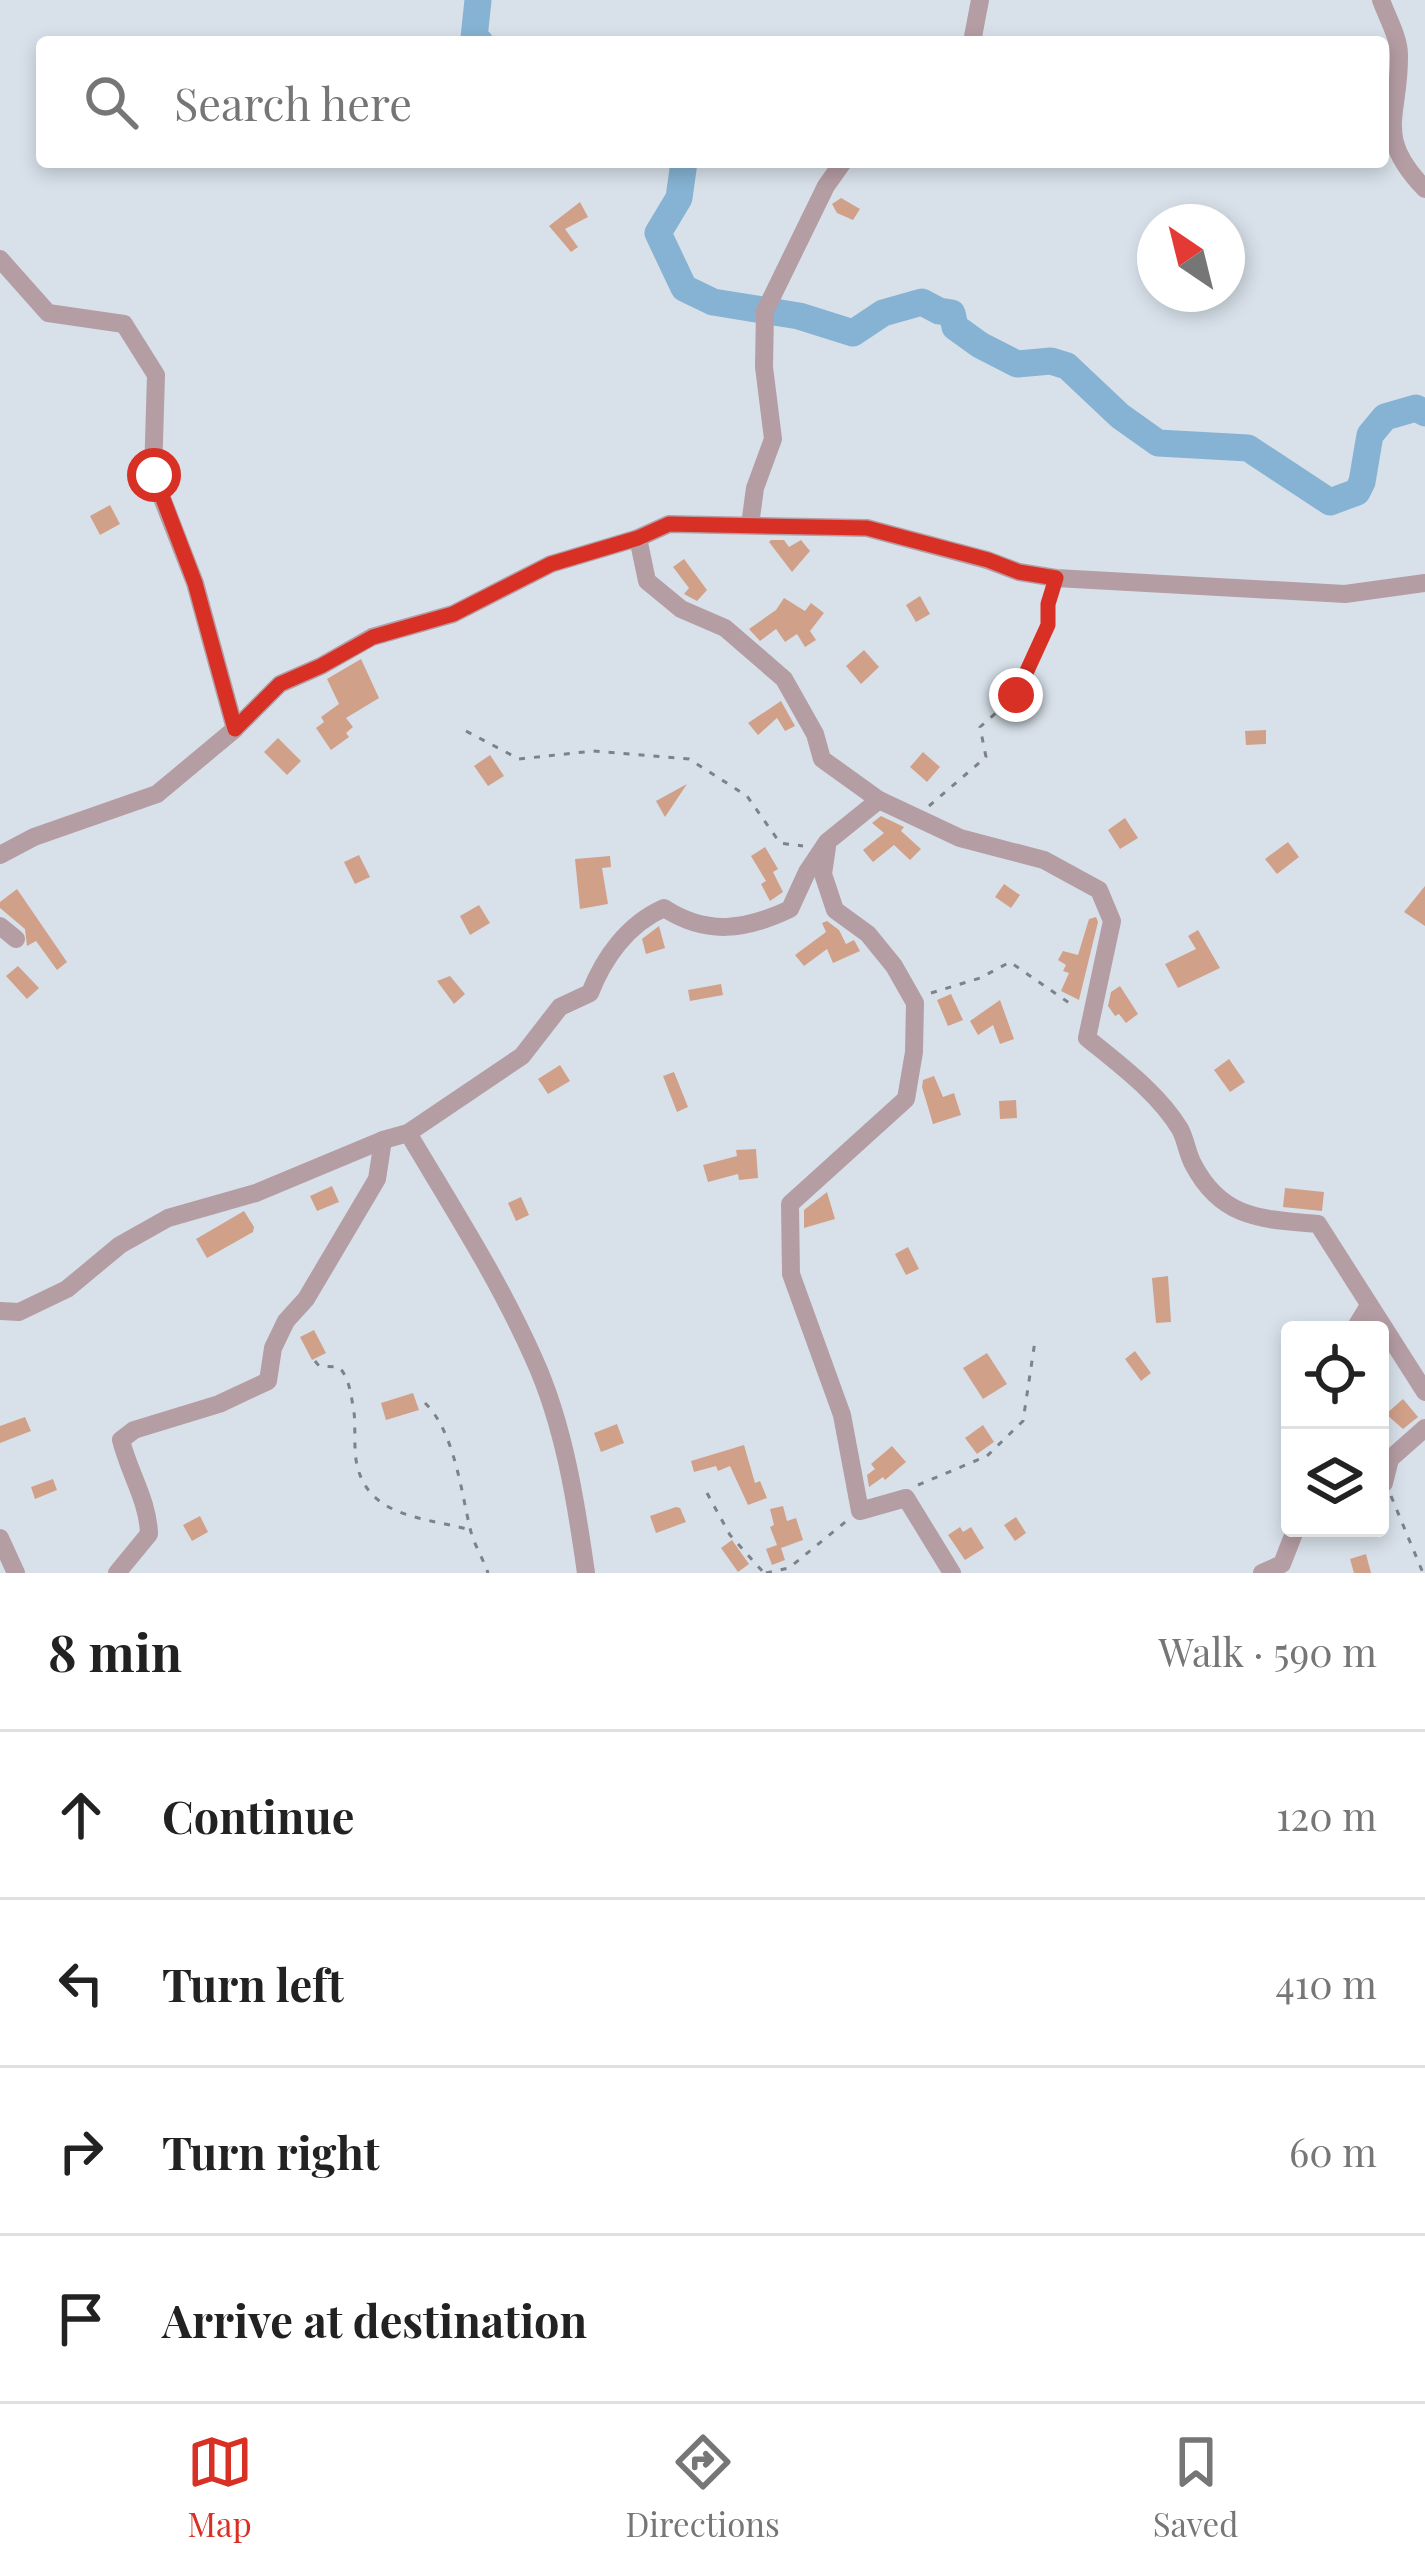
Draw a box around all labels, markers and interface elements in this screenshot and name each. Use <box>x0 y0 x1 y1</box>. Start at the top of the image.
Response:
search box <box>36 36 1389 168</box>
icon: search <box>78 69 144 135</box>
text: Search here <box>174 72 412 132</box>
north arrow <box>1137 204 1245 312</box>
route start <box>127 448 181 502</box>
route end <box>989 668 1043 722</box>
map controls <box>1281 1321 1389 1537</box>
button: locate <box>1281 1321 1389 1429</box>
button: layers <box>1281 1429 1389 1537</box>
text: 8 min <box>48 1617 182 1685</box>
text: Walk · 590 m <box>1159 1625 1377 1677</box>
icon: ahead <box>48 1782 114 1848</box>
text: Continue <box>162 1785 354 1845</box>
text: 120 m <box>1276 1789 1377 1841</box>
icon: left <box>48 1950 114 2016</box>
text: Turn left <box>162 1953 344 2013</box>
text: 410 m <box>1276 1957 1377 2009</box>
icon: right <box>48 2118 114 2184</box>
text: Turn right <box>162 2121 380 2181</box>
text: 60 m <box>1289 2125 1377 2177</box>
icon: arrive <box>48 2286 114 2352</box>
text: Arrive at destination <box>162 2289 587 2349</box>
tab: Map <box>187 2429 253 2545</box>
tab: Directions <box>626 2429 780 2545</box>
tab: Saved <box>1153 2429 1239 2545</box>

